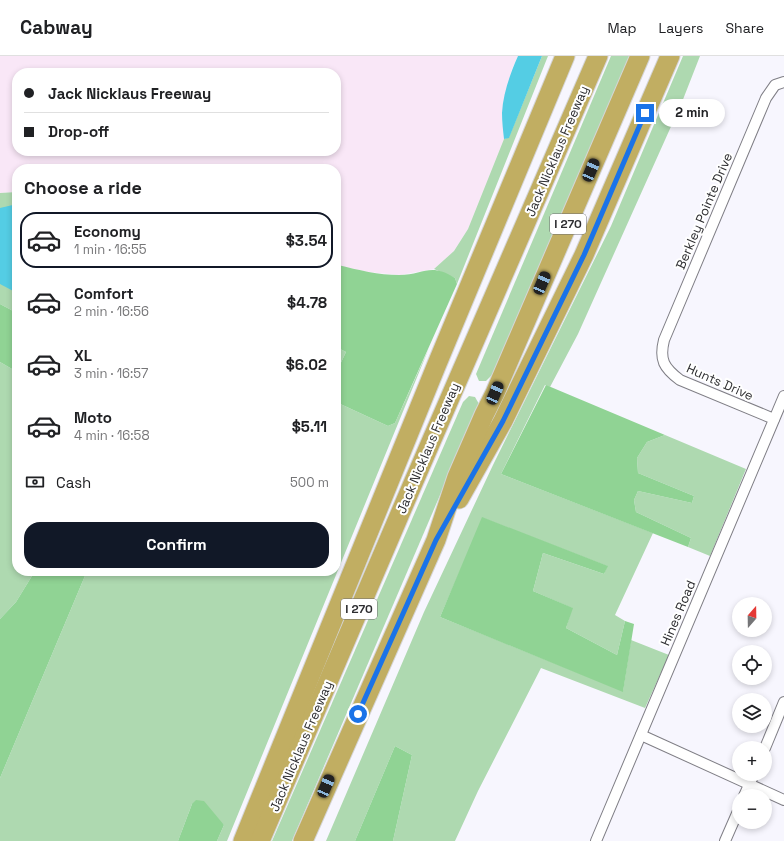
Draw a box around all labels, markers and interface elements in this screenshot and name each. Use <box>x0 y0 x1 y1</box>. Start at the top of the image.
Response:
text: Cabway <box>20 15 93 40</box>
text: Map <box>607 19 637 37</box>
text: Layers <box>659 19 703 37</box>
text: Share <box>725 19 764 37</box>
street label: Jack Nicklaus Freeway <box>522 83 592 219</box>
text: Jack Nicklaus Freeway <box>48 84 211 103</box>
callout: 2 min <box>659 99 725 127</box>
route end <box>636 104 654 122</box>
text: 2 min <box>675 104 709 121</box>
text: Drop-off <box>48 122 109 141</box>
street label: Berkley Pointe Drive <box>672 150 736 272</box>
car <box>581 157 601 183</box>
text: Choose a ride <box>24 176 142 199</box>
road number: I 270 <box>550 214 586 234</box>
icon: car <box>26 222 62 258</box>
text: Economy <box>74 222 141 241</box>
text: $3.54 <box>286 231 327 250</box>
text: 1 min · 16:55 <box>74 241 146 258</box>
car <box>532 270 552 296</box>
icon: car <box>26 284 62 320</box>
text: Comfort <box>74 284 134 303</box>
text: $4.78 <box>287 293 327 312</box>
text: 2 min · 16:56 <box>74 303 149 320</box>
icon: car <box>26 346 62 382</box>
text: XL <box>74 346 92 365</box>
text: $6.02 <box>286 355 327 374</box>
street label: Hunts Drive <box>684 360 756 404</box>
text: 3 min · 16:57 <box>74 365 148 382</box>
street label: Jack Nicklaus Freeway <box>393 380 463 516</box>
car <box>485 380 505 406</box>
icon: car <box>26 408 62 444</box>
text: Moto <box>74 408 112 427</box>
text: $5.11 <box>292 417 327 436</box>
text: 4 min · 16:58 <box>74 427 149 444</box>
icon: cash <box>24 471 46 493</box>
text: Cash <box>56 473 91 492</box>
text: 500 m <box>290 474 329 491</box>
button: Confirm <box>24 522 329 568</box>
street label: Hines Road <box>657 578 699 648</box>
north arrow <box>732 597 772 637</box>
map controls <box>732 597 772 829</box>
road number: I 270 <box>341 599 377 619</box>
button: locate <box>732 645 772 685</box>
street label: Jack Nicklaus Freeway <box>266 678 336 814</box>
button: layers <box>732 693 772 733</box>
route start <box>349 705 367 723</box>
button: + <box>732 741 772 781</box>
car <box>316 773 336 799</box>
button: − <box>732 789 772 829</box>

